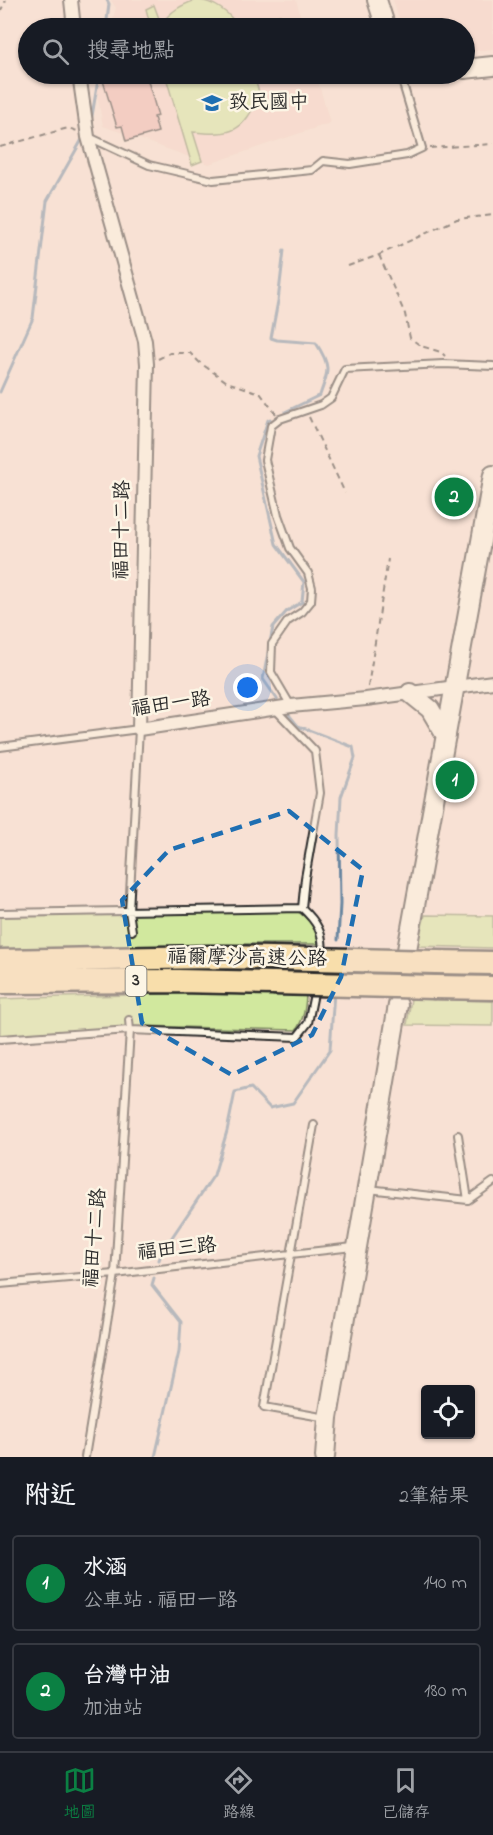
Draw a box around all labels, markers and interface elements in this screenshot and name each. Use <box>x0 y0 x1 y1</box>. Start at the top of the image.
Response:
search box <box>18 18 475 84</box>
icon: search <box>39 35 72 68</box>
text: 搜尋地點 <box>87 36 175 68</box>
place label: 致民國中 <box>229 89 309 118</box>
school or university icon: 致民國中 <box>200 91 224 115</box>
pin: 2 <box>434 474 474 520</box>
street label: 福田十二路 <box>108 479 138 580</box>
your location <box>233 673 262 702</box>
street label: 福田一路 <box>129 685 214 725</box>
pin: 1 <box>436 758 474 802</box>
street label: 福爾摩沙高速公路 <box>167 943 328 975</box>
road number: 3 <box>126 966 146 996</box>
street label: 福田十二路 <box>77 1186 115 1289</box>
street label: 福田三路 <box>136 1231 219 1269</box>
map controls <box>421 1385 475 1439</box>
button: locate <box>421 1385 475 1439</box>
text: 附近 <box>24 1478 76 1516</box>
text: 2筆結果 <box>399 1483 469 1512</box>
text: 水涵 <box>83 1553 127 1585</box>
text: 1 <box>42 1569 49 1598</box>
text: 140 m <box>423 1569 467 1598</box>
text: 公車站 · 福田一路 <box>83 1587 237 1616</box>
text: 台灣中油 <box>83 1661 171 1693</box>
text: 2 <box>41 1677 50 1706</box>
text: 180 m <box>424 1677 467 1706</box>
text: 加油站 <box>83 1695 143 1724</box>
tab: 地圖 <box>63 1764 96 1825</box>
tab: 路線 <box>222 1764 255 1825</box>
tab: 已儲存 <box>382 1764 430 1825</box>

